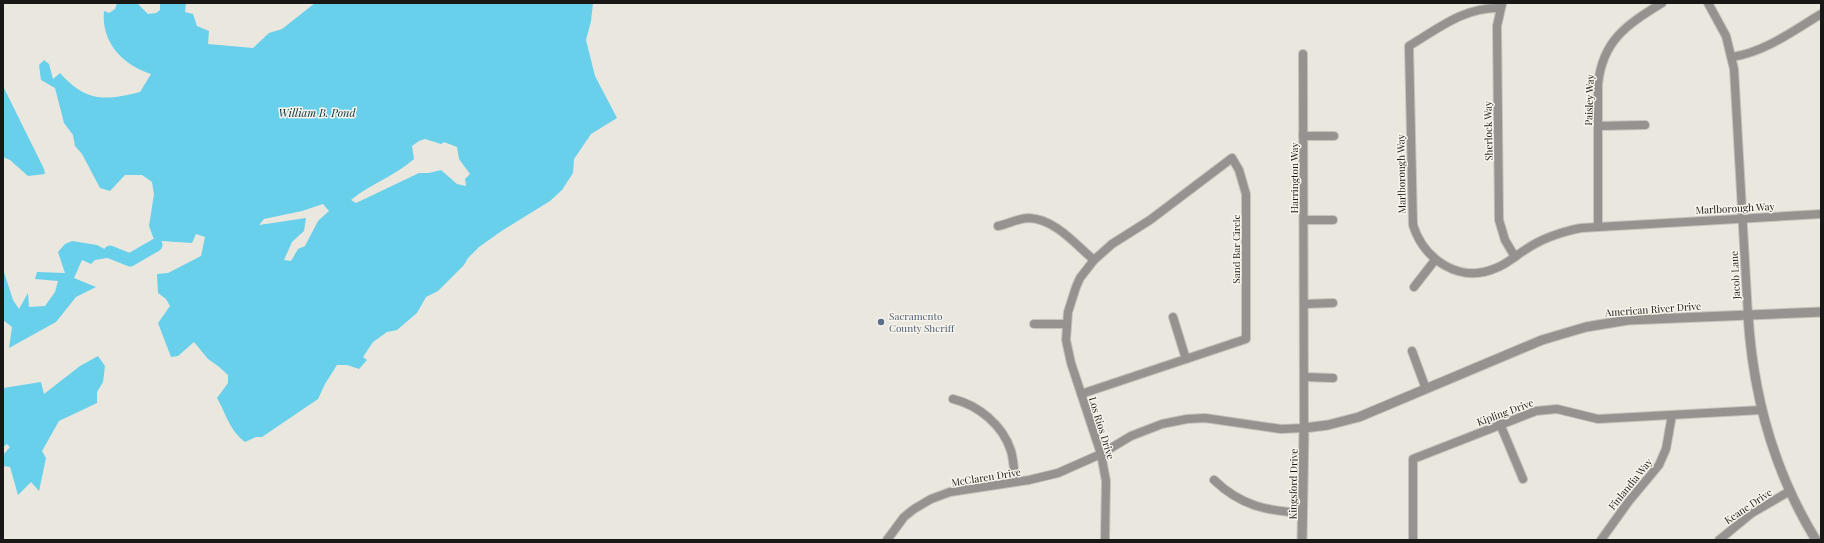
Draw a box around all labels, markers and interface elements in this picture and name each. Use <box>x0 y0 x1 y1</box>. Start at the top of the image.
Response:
street label: Paisley Way <box>1581 74 1597 126</box>
street label: Sherlock Way <box>1480 101 1496 161</box>
water label: William B. Pond <box>279 105 356 120</box>
street label: Marlborough Way <box>1393 134 1409 214</box>
street label: Harrington Way <box>1287 142 1301 214</box>
street label: Marlborough Way <box>1695 199 1775 217</box>
street label: Sand Bar Circle <box>1229 214 1243 284</box>
street label: Jacob Lane <box>1727 250 1743 301</box>
street label: American River Drive <box>1603 299 1702 319</box>
place label: Sacramento County Sheriff <box>889 309 956 335</box>
marker: Sacramento County Sheriff <box>876 317 886 327</box>
street label: Los Rios Drive <box>1086 395 1118 461</box>
street label: Kipling Drive <box>1475 395 1535 429</box>
street label: Kingsford Drive <box>1285 449 1301 519</box>
street label: Finlandia Way <box>1605 455 1655 513</box>
street label: McClaren Drive <box>950 465 1022 489</box>
street label: Keane Drive <box>1721 485 1775 527</box>

